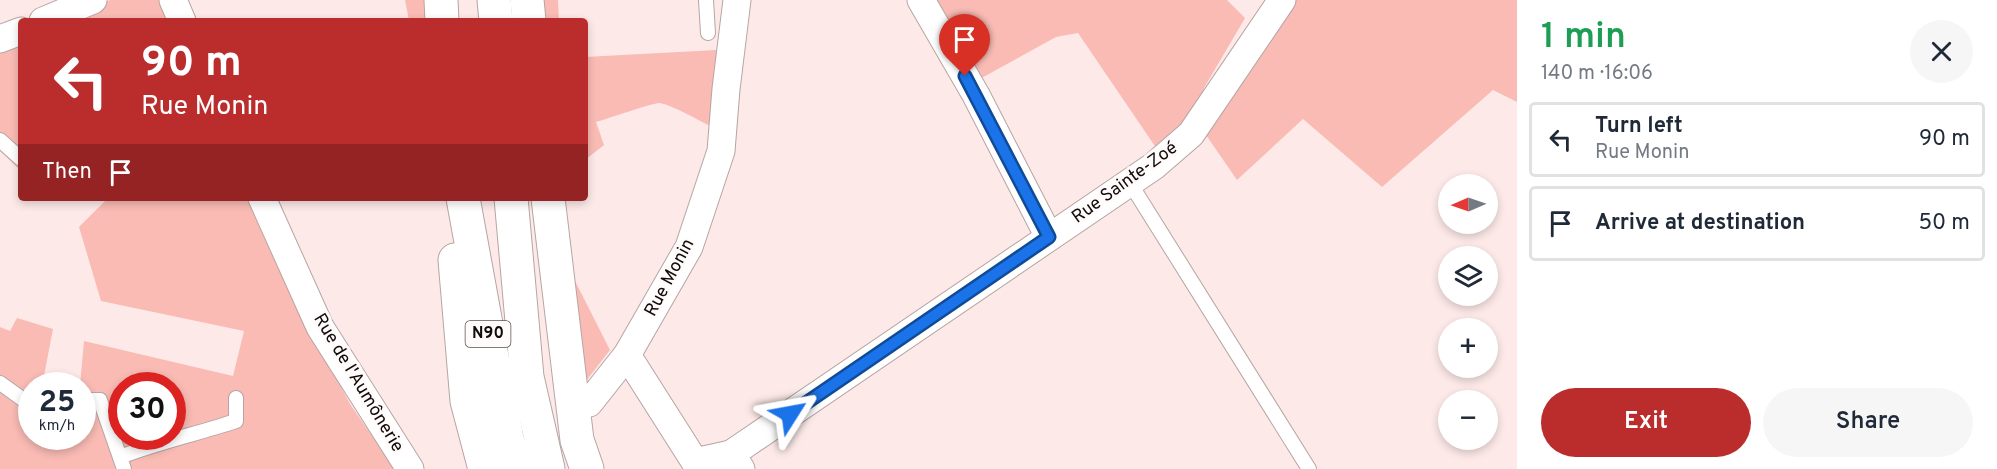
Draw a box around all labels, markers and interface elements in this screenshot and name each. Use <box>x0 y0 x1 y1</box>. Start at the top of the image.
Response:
pin <box>939 14 990 76</box>
text: 1 min <box>1541 15 1626 61</box>
button: close <box>1910 20 1973 83</box>
icon: arrive <box>948 23 981 56</box>
text: 90 m <box>141 38 242 91</box>
icon: left <box>42 42 120 120</box>
text: 140 m · 16:06 <box>1541 61 1653 87</box>
text: Rue Monin <box>141 90 268 124</box>
text: Turn left <box>1595 113 1683 140</box>
icon: left <box>1544 123 1577 156</box>
text: 90 m <box>1919 126 1970 153</box>
street label: Rue Sainte-Zoé <box>1068 137 1182 229</box>
text: Rue Monin <box>1595 140 1689 166</box>
icon: arrive <box>104 156 137 189</box>
text: Then <box>42 159 92 186</box>
north arrow <box>1438 174 1498 234</box>
map controls <box>1438 174 1498 450</box>
icon: arrive <box>1544 207 1577 240</box>
text: Arrive at destination <box>1595 210 1805 237</box>
text: 50 m <box>1918 210 1970 237</box>
street label: Rue Monin <box>640 235 700 321</box>
button: layers <box>1438 246 1498 306</box>
street label: Rue de l'Aumônerie <box>307 309 409 457</box>
button: + <box>1438 318 1498 378</box>
road number: N90 <box>466 321 510 347</box>
speed limit sign: 30 <box>108 372 186 450</box>
position arrow <box>758 382 822 446</box>
text: 25 <box>39 385 75 422</box>
button: Exit <box>1541 388 1751 457</box>
button: Share <box>1763 388 1973 457</box>
button: − <box>1438 390 1498 450</box>
text: km/h <box>39 417 75 436</box>

